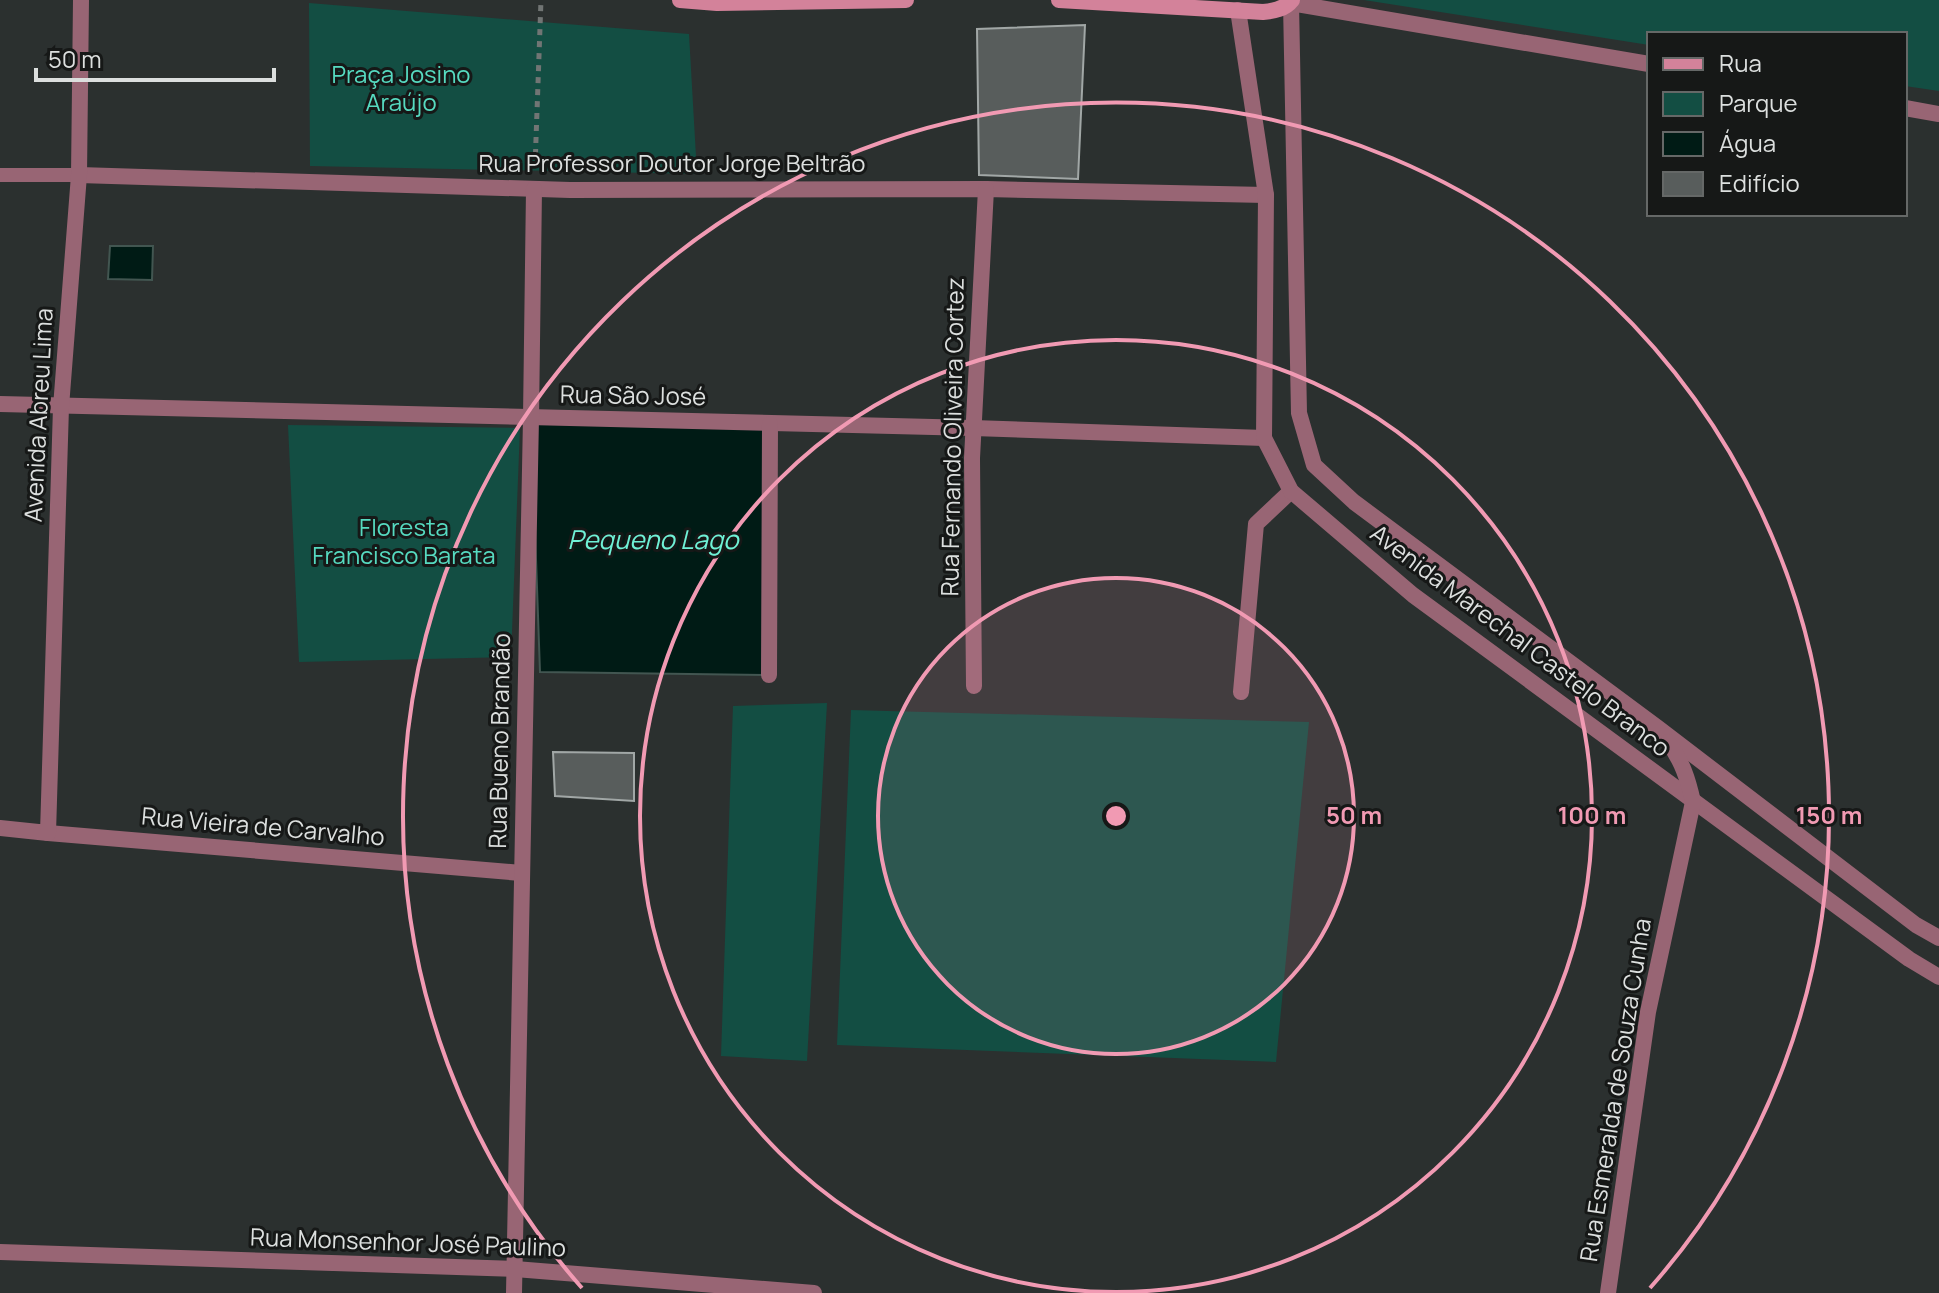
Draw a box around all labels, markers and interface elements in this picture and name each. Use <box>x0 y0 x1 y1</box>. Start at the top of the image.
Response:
scale bar <box>36 32 274 82</box>
legend <box>1647 32 1907 216</box>
text: 50 m <box>48 42 102 75</box>
text: Rua <box>1719 46 1762 79</box>
park label: Praça Josino Araújo <box>331 57 471 118</box>
text: Parque <box>1719 86 1797 119</box>
text: Água <box>1719 126 1776 159</box>
street label: Rua Professor Doutor Jorge Beltrão <box>478 146 866 179</box>
text: Edifício <box>1719 166 1800 199</box>
street label: Rua Fernando Oliveira Cortez <box>932 277 971 597</box>
street label: Avenida Abreu Lima <box>15 307 60 523</box>
street label: Rua São José <box>560 377 707 412</box>
park label: Floresta Francisco Barata <box>312 510 496 571</box>
street label: Avenida Marechal Castelo Branco <box>1364 516 1678 764</box>
water label: Pequeno Lago <box>568 521 740 557</box>
street label: Rua Bueno Brandão <box>480 633 517 849</box>
street label: Rua Vieira de Carvalho <box>140 798 386 853</box>
text: 50 m <box>1326 798 1382 831</box>
text: 100 m <box>1558 798 1626 831</box>
text: 150 m <box>1796 798 1862 831</box>
centre of rings <box>1102 802 1130 830</box>
street label: Rua Esmeralda de Souza Cunha <box>1571 916 1658 1264</box>
street label: Rua Monsenhor José Paulino <box>249 1219 567 1264</box>

